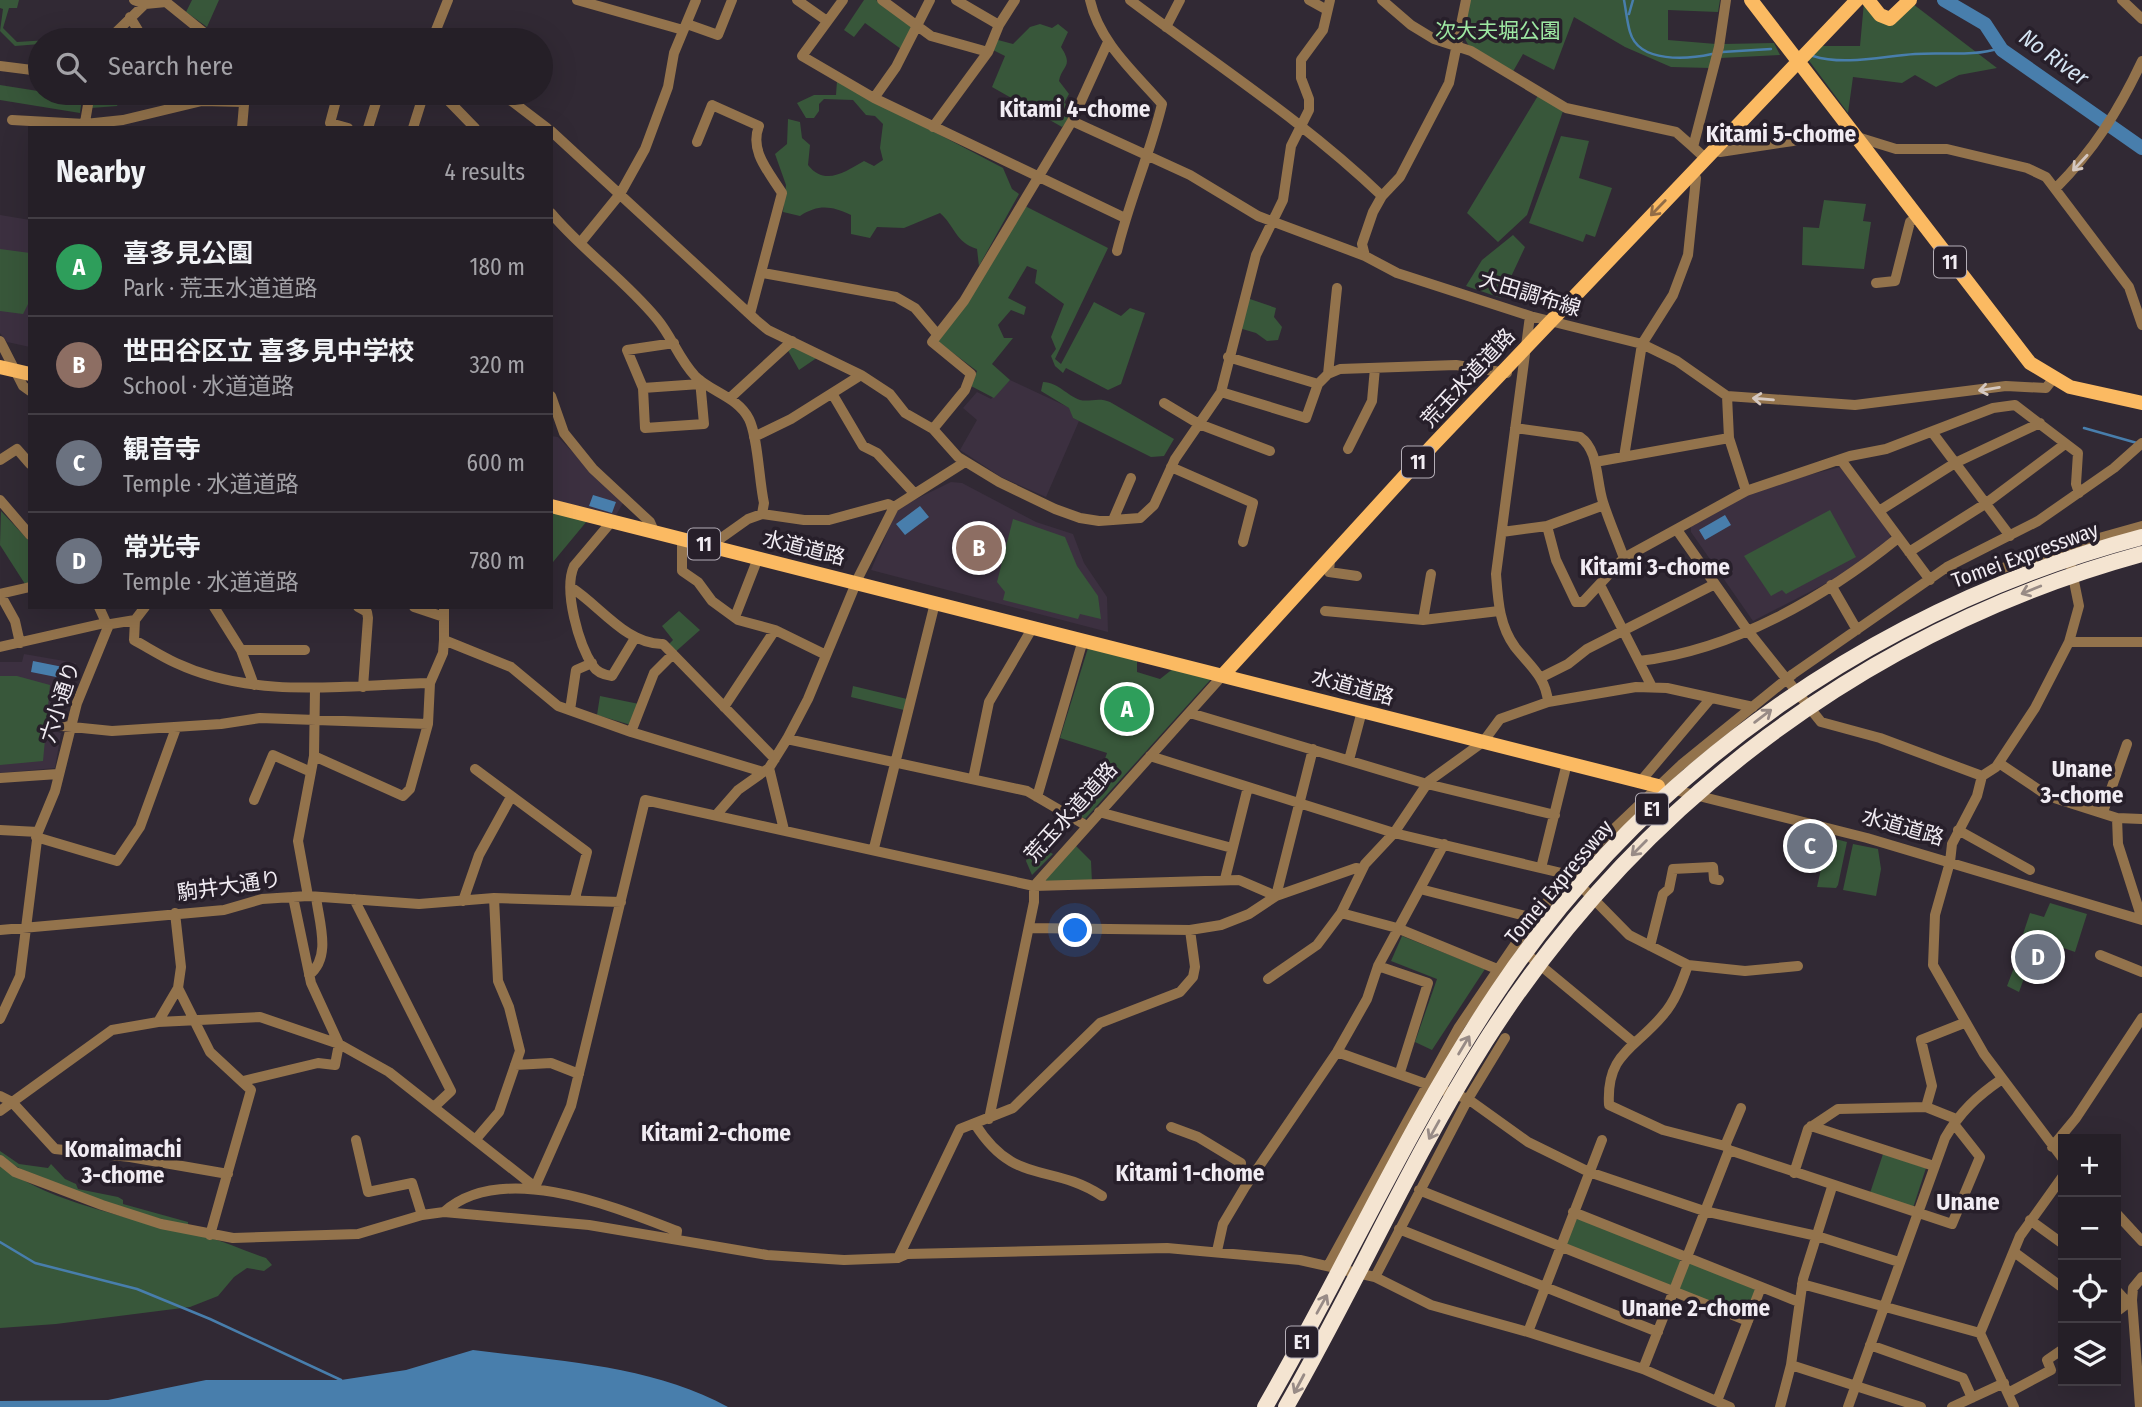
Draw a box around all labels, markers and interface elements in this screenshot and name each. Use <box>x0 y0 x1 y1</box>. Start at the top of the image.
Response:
park label: 次大夫堀公園 <box>1435 18 1561 44</box>
water label: No River <box>2014 23 2095 92</box>
search box <box>28 28 553 105</box>
icon: search <box>52 48 90 86</box>
text: Search here <box>108 51 233 82</box>
district label: Kitami 4-chome <box>1000 95 1151 123</box>
district label: Kitami 5-chome <box>1706 120 1857 148</box>
text: Nearby <box>56 154 145 190</box>
one-way arrow <box>2072 154 2088 172</box>
text: 4 results <box>444 158 525 186</box>
one-way arrow <box>1650 199 1667 216</box>
text: 喜多見公園 <box>123 238 253 269</box>
road number: 11 <box>1934 246 1966 278</box>
text: A <box>73 253 85 281</box>
text: 180 m <box>469 253 525 281</box>
street label: 大田調布線 <box>1476 266 1584 322</box>
text: Park · 荒玉水道道路 <box>123 274 318 302</box>
street label: 荒玉水道道路 <box>1416 323 1520 433</box>
text: 世田谷区立 喜多見中学校 <box>123 336 414 367</box>
text: B <box>73 351 85 379</box>
text: 320 m <box>470 351 525 379</box>
text: School · 水道道路 <box>123 372 294 400</box>
one-way arrow <box>1978 383 2001 396</box>
one-way arrow <box>1752 392 1775 405</box>
text: 観音寺 <box>123 434 201 465</box>
road number: 11 <box>1402 446 1434 477</box>
text: C <box>73 449 85 477</box>
text: 600 m <box>467 449 525 477</box>
text: Temple · 水道道路 <box>123 470 299 498</box>
street label: Tomei Expressway <box>1948 516 2102 594</box>
pin: B <box>956 522 1002 574</box>
street label: 水道道路 <box>760 525 848 571</box>
road number: 11 <box>688 528 720 559</box>
text: 常光寺 <box>123 532 201 563</box>
text: D <box>72 547 86 575</box>
text: 780 m <box>470 547 525 575</box>
district label: Kitami 3-chome <box>1580 553 1730 581</box>
text: Temple · 水道道路 <box>123 568 299 596</box>
one-way arrow <box>2020 585 2042 598</box>
street label: 六小通り <box>35 658 85 746</box>
street label: 水道道路 <box>1309 664 1397 710</box>
pin: A <box>1104 683 1150 735</box>
one-way arrow <box>1754 708 1772 723</box>
district label: Unane 3-chome <box>2039 755 2124 809</box>
street label: 荒玉水道道路 <box>1019 756 1123 868</box>
road number: E1 <box>1636 794 1668 824</box>
street label: 水道道路 <box>1859 803 1947 851</box>
street label: Tomei Expressway <box>1500 814 1619 949</box>
pin: C <box>1787 820 1833 872</box>
one-way arrow <box>1630 839 1647 856</box>
street label: 駒井大通り <box>175 866 283 906</box>
your location <box>1058 913 1092 947</box>
pin: D <box>2015 931 2061 983</box>
one-way arrow <box>1457 1035 1471 1055</box>
district label: Kitami 2-chome <box>641 1119 791 1147</box>
one-way arrow <box>1427 1119 1440 1140</box>
map controls <box>2058 1134 2121 1386</box>
button: + <box>2058 1134 2121 1197</box>
district label: Komaimachi 3-chome <box>64 1135 182 1189</box>
district label: Kitami 1-chome <box>1116 1159 1265 1187</box>
district label: Unane <box>1936 1188 2000 1216</box>
button: − <box>2058 1197 2121 1260</box>
button: locate <box>2058 1260 2121 1323</box>
district label: Unane 2-chome <box>1622 1294 1771 1322</box>
one-way arrow <box>1315 1295 1329 1315</box>
button: layers <box>2058 1323 2121 1386</box>
road number: E1 <box>1286 1326 1318 1358</box>
one-way arrow <box>1292 1373 1305 1394</box>

